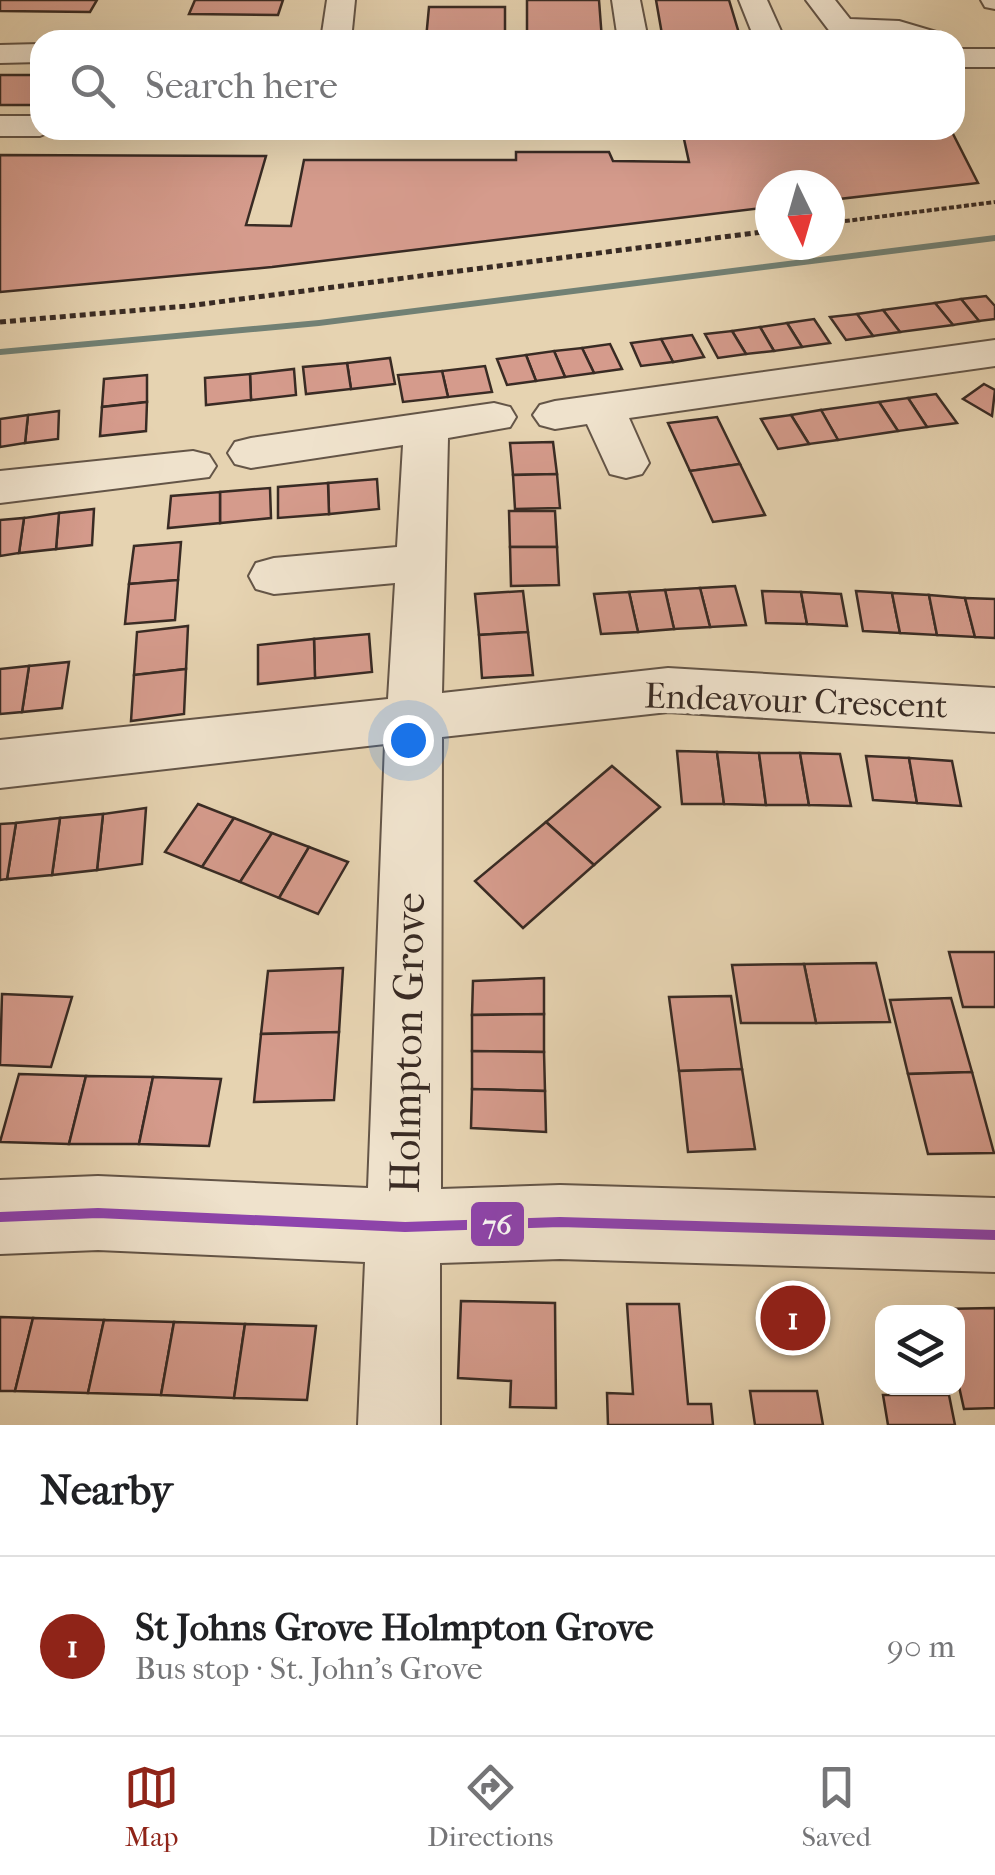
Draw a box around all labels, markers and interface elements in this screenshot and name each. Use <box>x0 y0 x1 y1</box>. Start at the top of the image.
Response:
search box <box>30 30 965 140</box>
icon: search <box>65 58 120 113</box>
text: Search here <box>145 63 338 108</box>
north arrow <box>755 170 845 260</box>
street label: Endeavour Crescent <box>644 675 949 727</box>
your location <box>383 715 434 766</box>
street label: Holmpton Grove <box>381 892 435 1194</box>
line badge: 76 <box>469 1200 526 1248</box>
text: 76 <box>482 1208 512 1241</box>
pin: 1 <box>760 1280 826 1356</box>
map controls <box>875 1305 965 1395</box>
button: layers <box>875 1305 965 1395</box>
text: Nearby <box>40 1466 172 1515</box>
text: St Johns Grove Holmpton Grove <box>135 1605 654 1650</box>
text: 1 <box>67 1628 78 1665</box>
text: 90 m <box>887 1628 955 1665</box>
text: Bus stop · St. John's Grove <box>135 1650 483 1687</box>
tab: Map <box>124 1760 179 1853</box>
tab: Directions <box>427 1760 553 1853</box>
tab: Saved <box>801 1760 871 1853</box>

